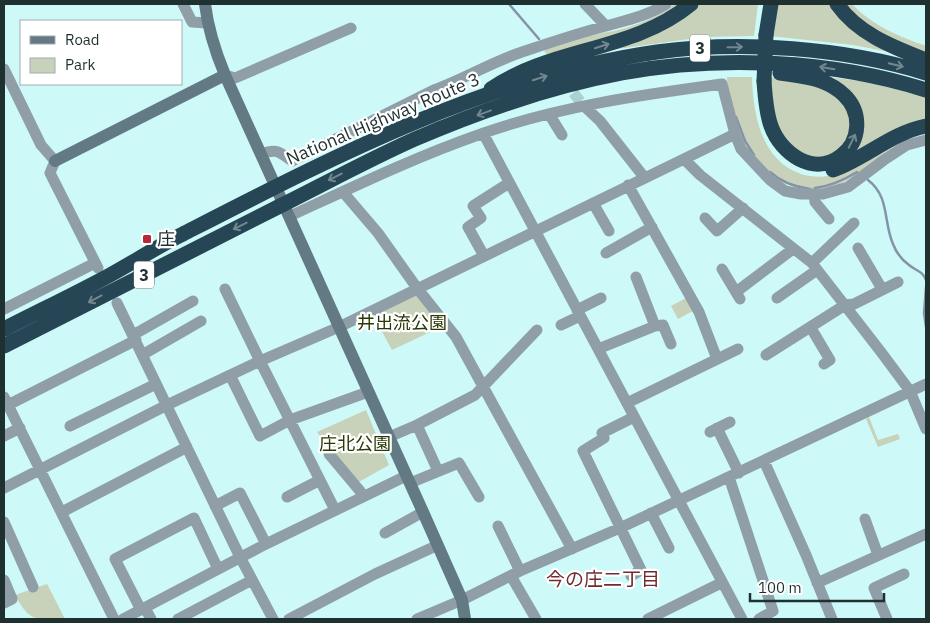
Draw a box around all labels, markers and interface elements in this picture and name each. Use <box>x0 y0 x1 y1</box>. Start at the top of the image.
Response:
legend <box>20 20 182 85</box>
text: Road <box>65 30 100 49</box>
road number: 3 <box>690 34 710 62</box>
one-way arrow <box>594 41 610 51</box>
one-way arrow <box>726 43 742 52</box>
text: Park <box>65 55 95 74</box>
one-way arrow <box>887 61 903 70</box>
one-way arrow <box>820 63 836 73</box>
street label: National Highway Route 3 <box>282 67 483 170</box>
one-way arrow <box>532 73 548 82</box>
one-way arrow <box>477 109 493 118</box>
one-way arrow <box>848 134 857 149</box>
one-way arrow <box>328 173 343 182</box>
one-way arrow <box>233 221 248 231</box>
place label: 庄 <box>157 227 175 250</box>
marker: 庄 <box>141 233 153 245</box>
road number: 3 <box>134 262 154 288</box>
one-way arrow <box>88 294 103 304</box>
park label: 井出流公園 <box>357 311 447 334</box>
park label: 庄北公園 <box>319 432 391 455</box>
district label: 今の庄二丁目 <box>546 567 660 591</box>
scale bar <box>750 570 884 602</box>
text: 100 m <box>758 578 802 597</box>

